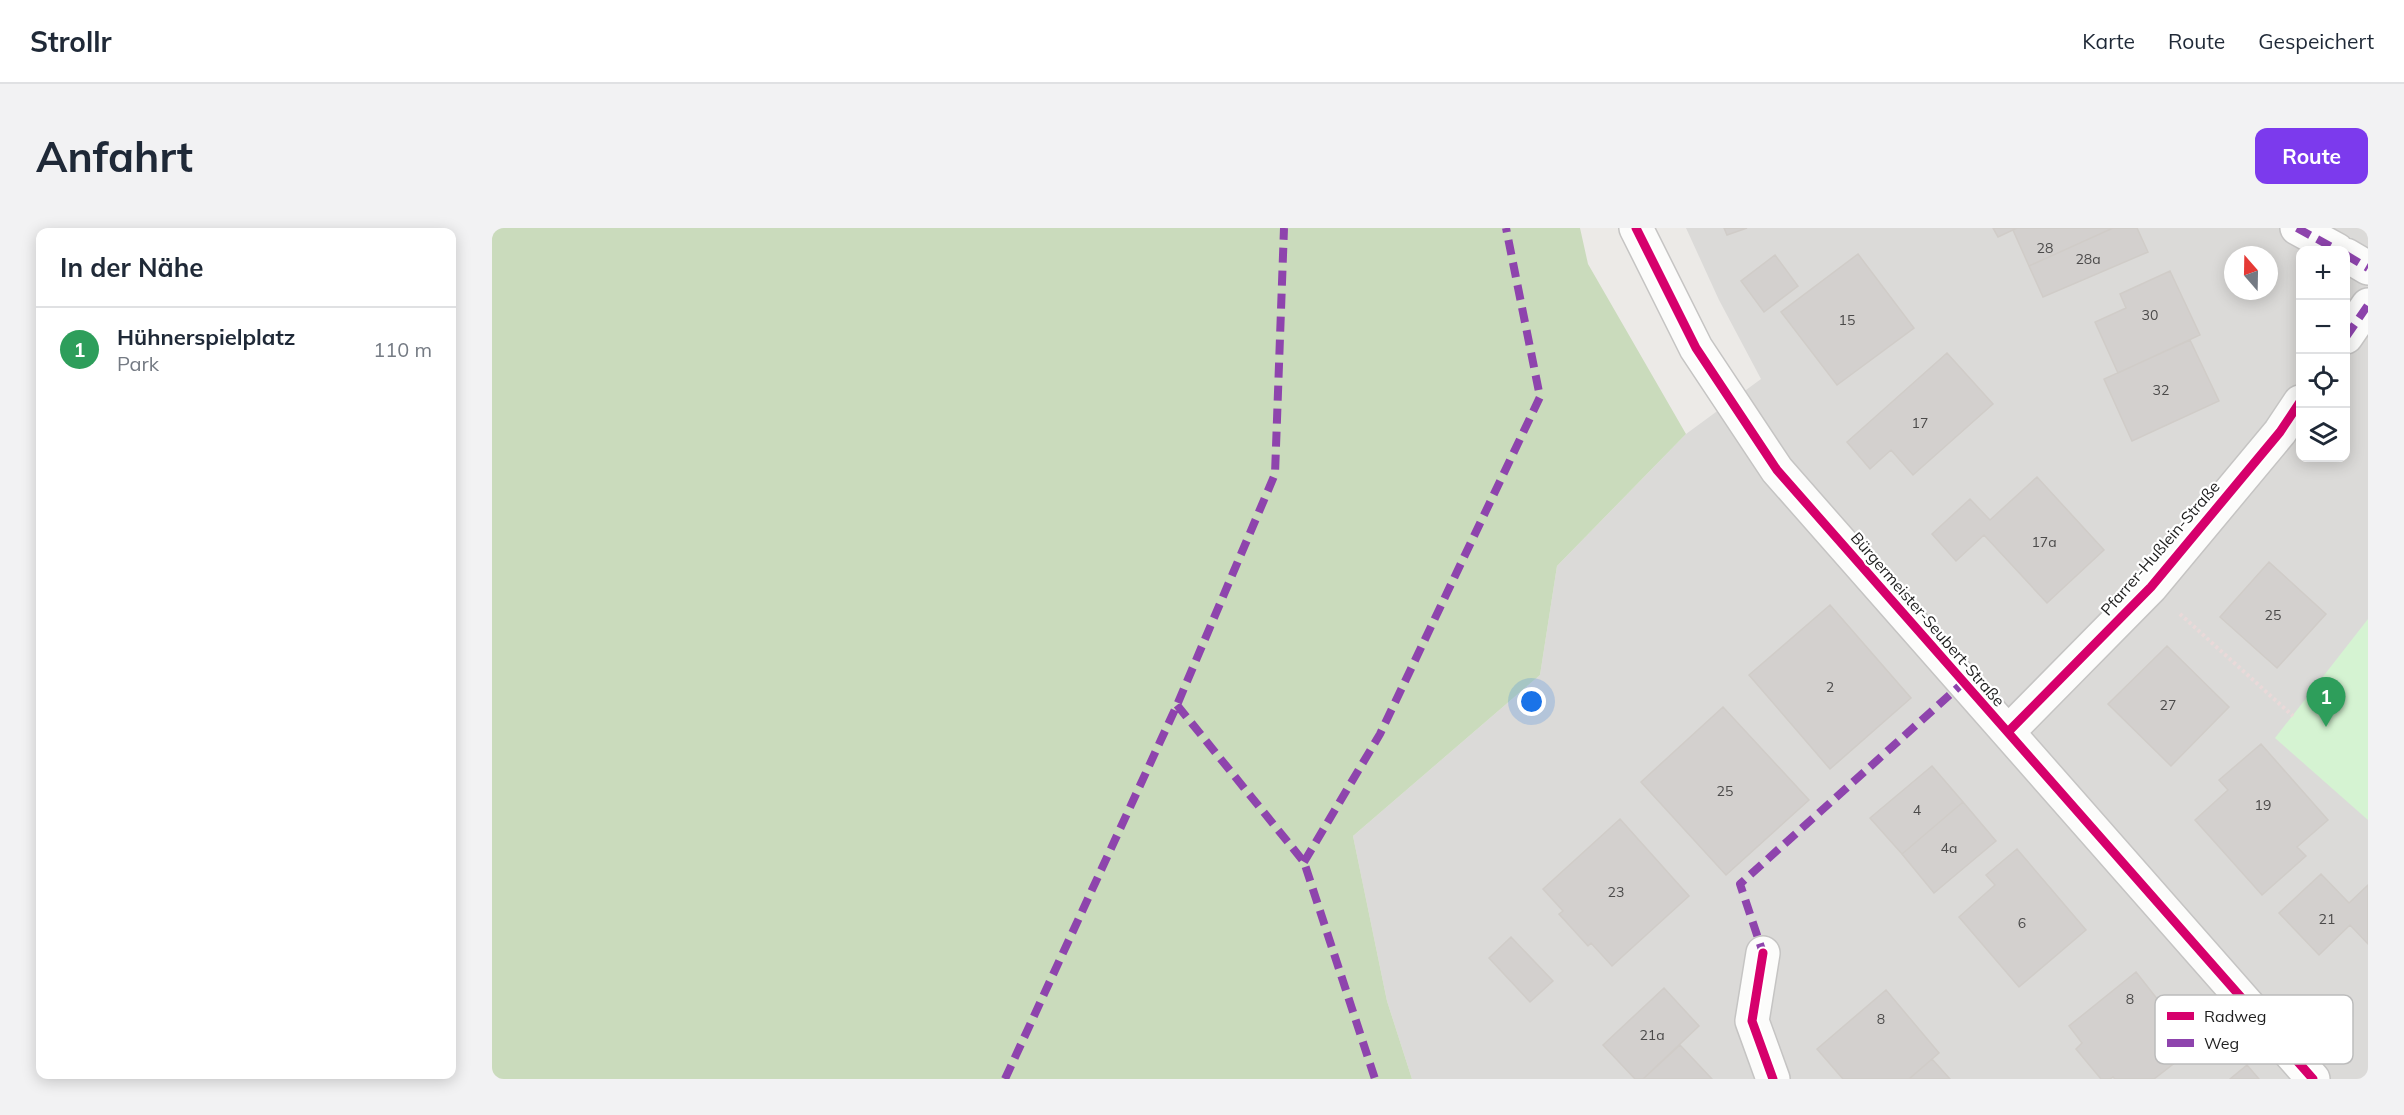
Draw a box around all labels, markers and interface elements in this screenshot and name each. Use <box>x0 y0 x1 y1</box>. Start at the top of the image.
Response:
text: Strollr <box>30 24 112 59</box>
text: Karte <box>2082 28 2135 54</box>
text: Route <box>2168 28 2225 54</box>
text: Gespeichert <box>2258 28 2374 54</box>
button: Route <box>2255 128 2368 184</box>
text: Anfahrt <box>36 130 193 183</box>
house number: 28 <box>2037 239 2053 257</box>
north arrow <box>2224 246 2278 300</box>
map controls <box>2296 246 2350 462</box>
button: + <box>2296 246 2350 300</box>
house number: 28a <box>2075 250 2101 268</box>
text: In der Nähe <box>60 251 204 284</box>
button: − <box>2296 300 2350 354</box>
house number: 30 <box>2142 306 2158 324</box>
house number: 15 <box>1839 311 1855 329</box>
text: Hühnerspielplatz <box>117 323 295 351</box>
text: 1 <box>74 337 86 362</box>
text: 110 m <box>373 337 432 362</box>
text: Park <box>117 351 159 376</box>
button: locate <box>2296 354 2350 408</box>
house number: 32 <box>2153 381 2169 399</box>
button: layers <box>2296 408 2350 462</box>
house number: 17 <box>1912 414 1928 432</box>
street label: Pfarrer-Hußlein-Straße <box>2096 477 2224 619</box>
street label: Bürgermeister-Seubert-Straße <box>1847 528 2009 710</box>
house number: 17a <box>2031 533 2057 551</box>
house number: 25 <box>2265 606 2281 624</box>
house number: 2 <box>1826 678 1834 696</box>
pin: 1 <box>2306 678 2346 727</box>
your location <box>1517 687 1546 716</box>
house number: 27 <box>2160 696 2176 714</box>
house number: 25 <box>1717 782 1733 800</box>
house number: 19 <box>2255 796 2271 814</box>
house number: 4 <box>1913 801 1922 819</box>
house number: 4a <box>1941 839 1957 857</box>
house number: 23 <box>1608 883 1624 901</box>
house number: 21 <box>2319 910 2335 928</box>
house number: 6 <box>2018 914 2026 932</box>
house number: 8 <box>2126 990 2134 1008</box>
legend <box>2155 995 2353 1064</box>
text: Radweg <box>2204 1006 2266 1026</box>
house number: 8 <box>1877 1010 1885 1028</box>
house number: 21a <box>1639 1026 1665 1044</box>
text: Weg <box>2204 1033 2239 1053</box>

